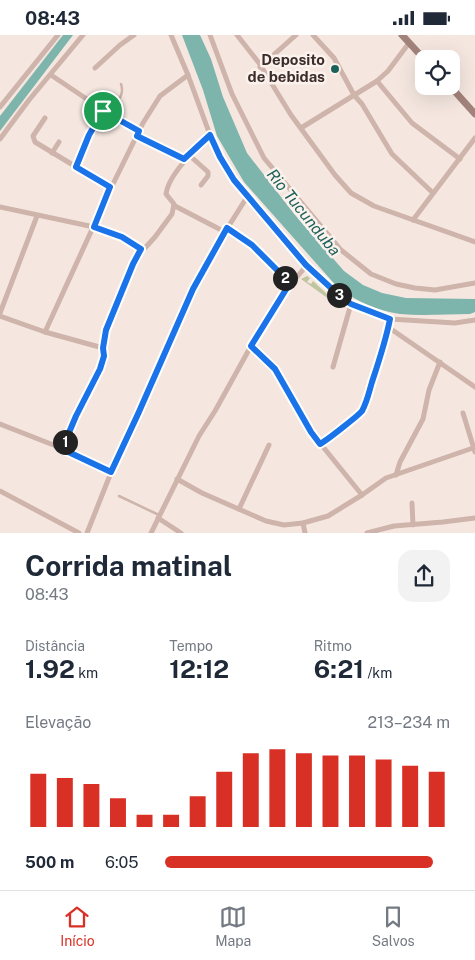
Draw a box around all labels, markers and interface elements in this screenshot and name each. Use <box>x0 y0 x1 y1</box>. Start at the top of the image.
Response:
text: 08:43 <box>25 7 80 29</box>
map controls <box>415 50 460 95</box>
button: locate <box>415 50 460 95</box>
place label: Deposito de bebidas <box>248 51 325 85</box>
marker: Deposito de bebidas <box>329 63 341 75</box>
pin <box>82 90 124 132</box>
icon: arrive <box>89 97 117 125</box>
water label: Rio Tucunduba <box>263 165 344 260</box>
pin: 2 <box>272 265 298 291</box>
text: 2 <box>281 270 290 286</box>
pin: 3 <box>326 283 352 307</box>
text: 3 <box>335 287 344 303</box>
pin: 1 <box>52 429 78 455</box>
text: 1 <box>63 434 69 450</box>
text: Corrida matinal <box>25 549 232 582</box>
button: share <box>398 550 450 602</box>
text: 08:43 <box>25 585 69 604</box>
text: Distância <box>25 638 85 654</box>
text: Tempo <box>169 638 213 654</box>
text: Ritmo <box>314 638 352 654</box>
text: 1.92 <box>25 654 75 684</box>
text: 12:12 <box>169 654 229 684</box>
text: 6:21 <box>314 654 364 684</box>
text: km <box>75 665 98 681</box>
text: /km <box>364 665 392 681</box>
text: Elevação <box>25 713 91 732</box>
text: 213–234 m <box>368 713 450 732</box>
text: 500 m <box>25 853 74 872</box>
text: 6:05 <box>105 853 139 872</box>
tab: Início <box>60 903 95 949</box>
tab: Mapa <box>215 903 251 949</box>
tab: Salvos <box>372 903 415 949</box>

